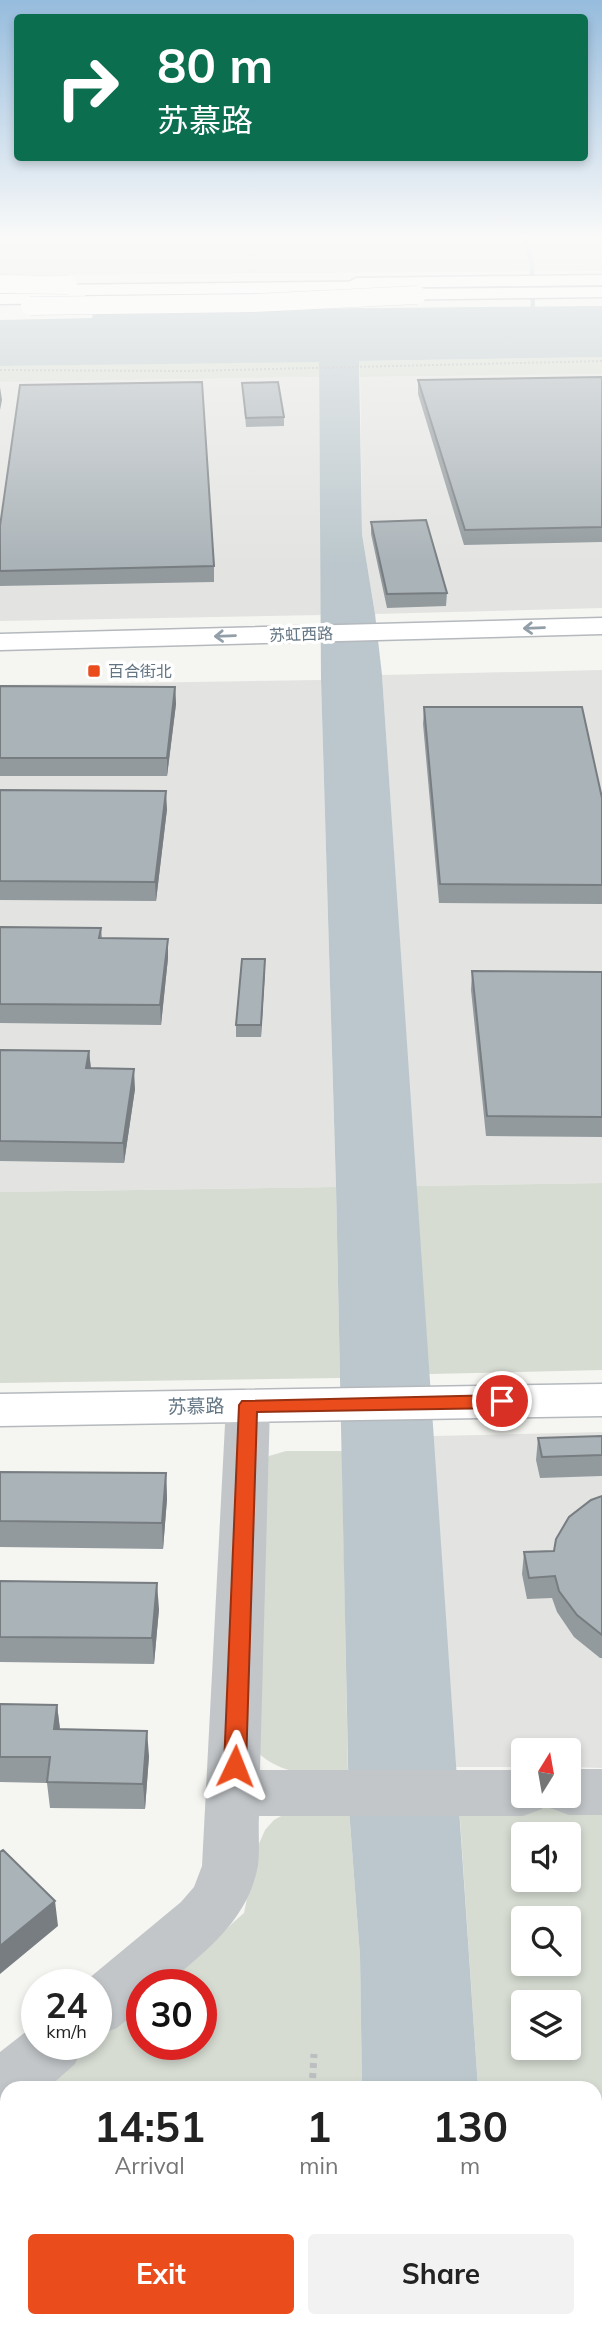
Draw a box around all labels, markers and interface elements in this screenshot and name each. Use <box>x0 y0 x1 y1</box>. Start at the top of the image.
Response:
text: 80 m <box>157 34 273 95</box>
icon: right <box>42 42 133 133</box>
text: 苏慕路 <box>157 100 253 140</box>
one-way arrow <box>523 622 546 635</box>
street label: 苏虹西路 <box>269 623 333 645</box>
one-way arrow <box>214 630 237 643</box>
place label: 百合街北 <box>108 661 172 681</box>
marker: 百合街北 <box>86 663 102 679</box>
pin <box>472 1371 532 1431</box>
icon: arrive <box>483 1382 521 1420</box>
street label: 苏慕路 <box>167 1394 225 1418</box>
position arrow <box>198 1729 272 1803</box>
north arrow <box>511 1738 581 1808</box>
map controls <box>511 1738 581 2060</box>
button: sound <box>511 1822 581 1892</box>
button: search <box>511 1906 581 1976</box>
speed limit sign: 30 <box>126 1969 217 2060</box>
text: 24 <box>45 1983 88 2027</box>
button: layers <box>511 1990 581 2060</box>
text: km/h <box>46 2020 87 2043</box>
text: 14:51 <box>94 2100 205 2153</box>
text: 1 <box>306 2100 331 2153</box>
text: 130 <box>432 2100 508 2153</box>
text: Arrival <box>114 2151 185 2180</box>
text: min <box>299 2151 338 2180</box>
text: m <box>460 2151 480 2180</box>
button: Exit <box>28 2234 294 2314</box>
button: Share <box>308 2234 574 2314</box>

